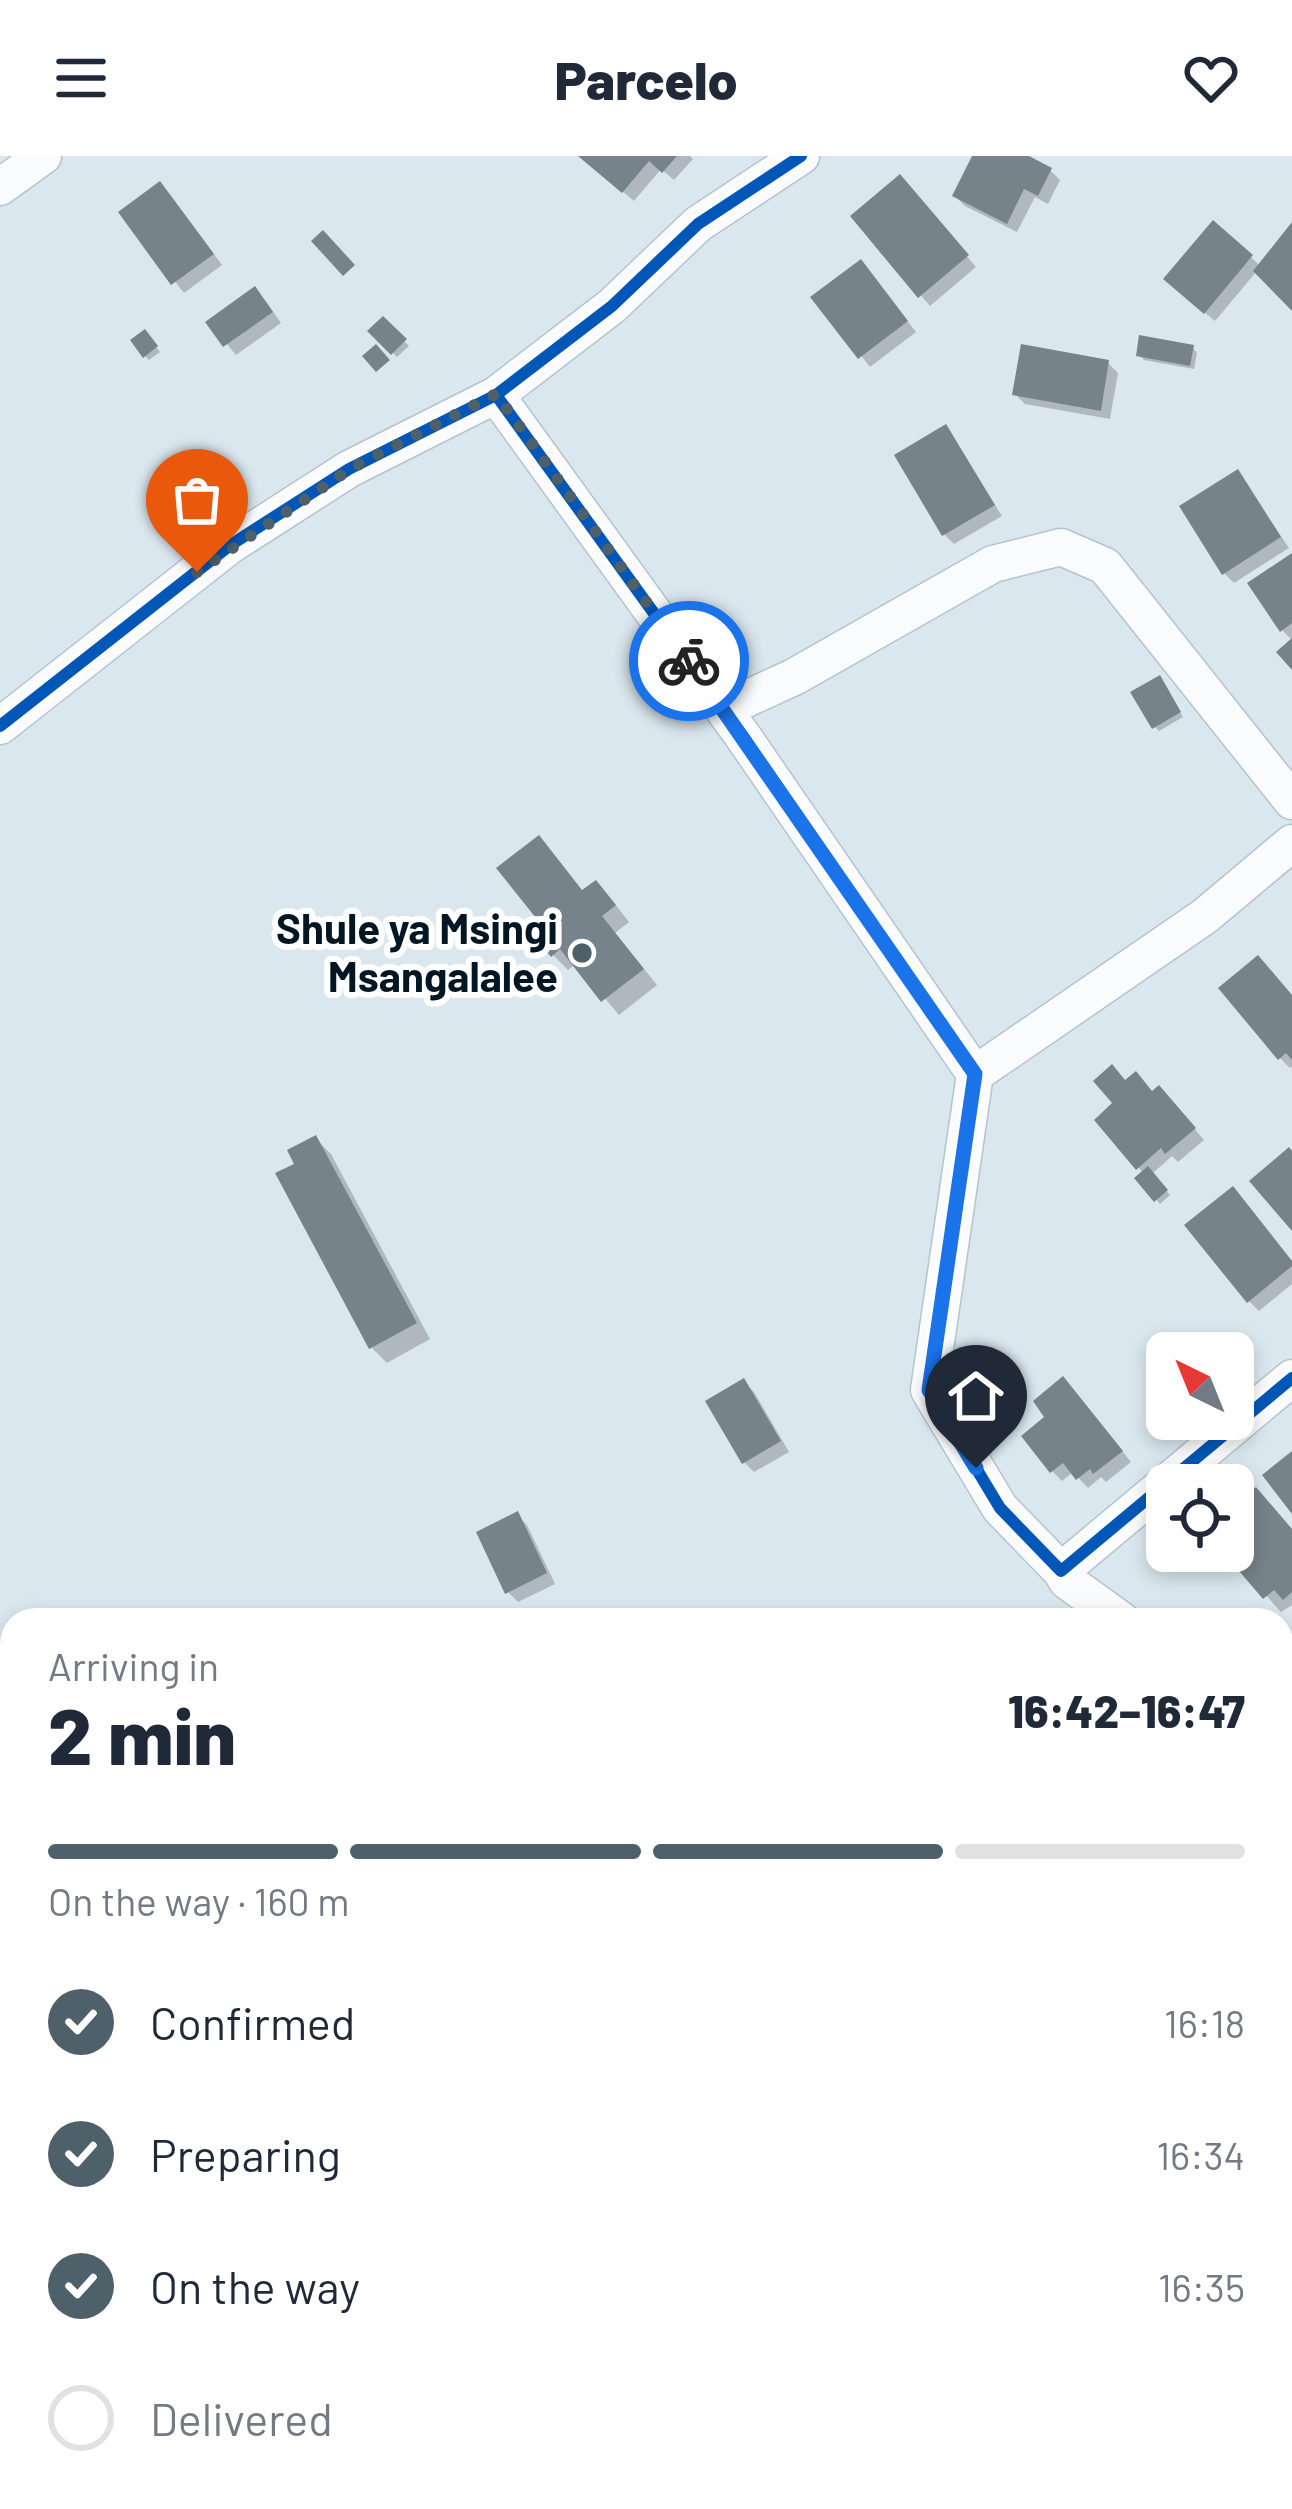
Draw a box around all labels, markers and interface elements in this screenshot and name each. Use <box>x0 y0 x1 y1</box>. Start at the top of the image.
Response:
icon: menu <box>48 45 114 111</box>
icon: heart <box>1178 45 1244 111</box>
text: Parcelo <box>554 46 738 111</box>
pin <box>146 449 248 572</box>
icon: bag <box>164 467 230 533</box>
courier <box>629 601 749 721</box>
icon: bike <box>656 628 722 694</box>
place label: Shule ya Msingi Msangalalee <box>276 902 558 1001</box>
marker: Shule ya Msingi Msangalalee <box>569 940 595 966</box>
north arrow <box>1146 1332 1254 1440</box>
map controls <box>1146 1332 1254 1572</box>
pin <box>925 1345 1027 1468</box>
icon: home <box>943 1363 1009 1429</box>
button: locate <box>1146 1464 1254 1572</box>
text: Arriving in <box>48 1642 219 1689</box>
text: 16:42–16:47 <box>1008 1683 1245 1737</box>
text: 2 min <box>48 1687 236 1781</box>
text: On the way · 160 m <box>48 1877 350 1924</box>
icon: check <box>48 1989 114 2055</box>
text: Confirmed <box>150 1995 355 2049</box>
text: 16:18 <box>1164 1999 1245 2046</box>
icon: check <box>48 2121 114 2187</box>
text: Preparing <box>150 2127 341 2181</box>
text: 16:34 <box>1156 2131 1245 2178</box>
icon: check <box>48 2253 114 2319</box>
text: On the way <box>150 2259 360 2313</box>
text: 16:35 <box>1158 2263 1245 2310</box>
text: Delivered <box>150 2391 333 2445</box>

